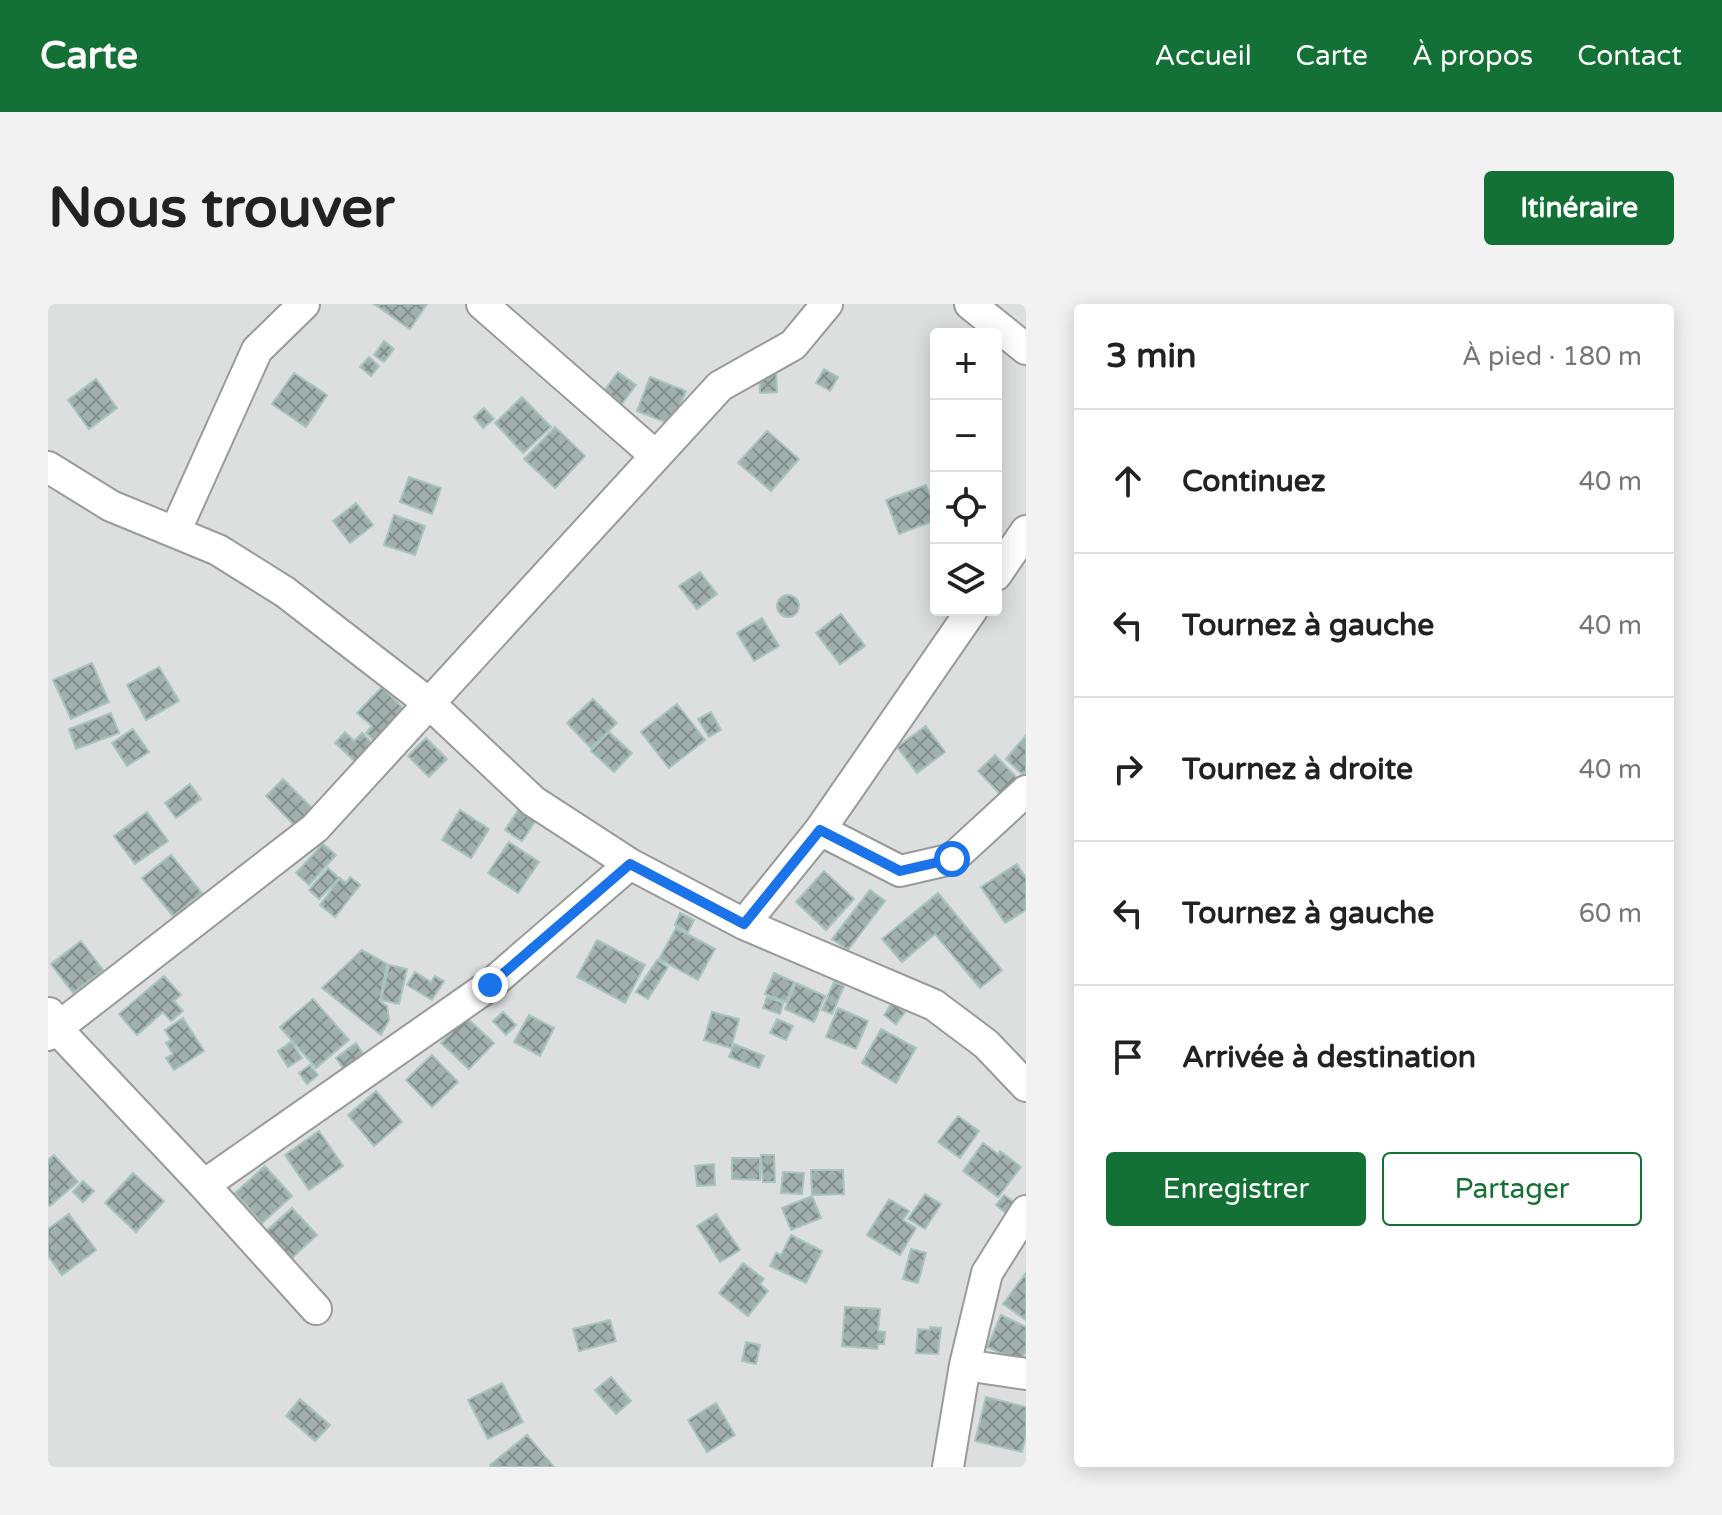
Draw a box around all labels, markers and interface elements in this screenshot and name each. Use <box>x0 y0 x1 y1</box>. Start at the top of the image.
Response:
text: Carte <box>40 33 138 79</box>
text: Accueil <box>1154 39 1252 73</box>
text: Carte <box>1296 39 1368 73</box>
text: À propos <box>1412 39 1533 73</box>
text: Contact <box>1577 39 1682 73</box>
button: Itinéraire <box>1484 171 1674 245</box>
text: Nous trouver <box>48 175 394 242</box>
map controls <box>930 328 1002 616</box>
button: + <box>930 328 1002 400</box>
text: 3 min <box>1106 336 1197 377</box>
text: À pied · 180 m <box>1462 341 1642 372</box>
button: − <box>930 400 1002 472</box>
icon: ahead <box>1106 459 1150 503</box>
text: Continuez <box>1182 463 1326 500</box>
text: 40 m <box>1579 466 1642 497</box>
button: locate <box>930 472 1002 544</box>
button: layers <box>930 544 1002 616</box>
icon: left <box>1106 603 1150 647</box>
text: Tournez à gauche <box>1182 607 1434 644</box>
text: 40 m <box>1579 610 1642 641</box>
icon: right <box>1106 747 1150 791</box>
text: Tournez à droite <box>1182 751 1413 788</box>
text: 40 m <box>1579 754 1642 785</box>
route start <box>934 841 970 877</box>
icon: left <box>1106 891 1150 935</box>
text: Tournez à gauche <box>1182 895 1434 932</box>
text: 60 m <box>1579 898 1642 929</box>
route end <box>472 967 508 1003</box>
icon: arrive <box>1106 1035 1150 1079</box>
text: Arrivée à destination <box>1182 1039 1476 1076</box>
button: Enregistrer <box>1106 1152 1366 1226</box>
button: Partager <box>1382 1152 1642 1226</box>

